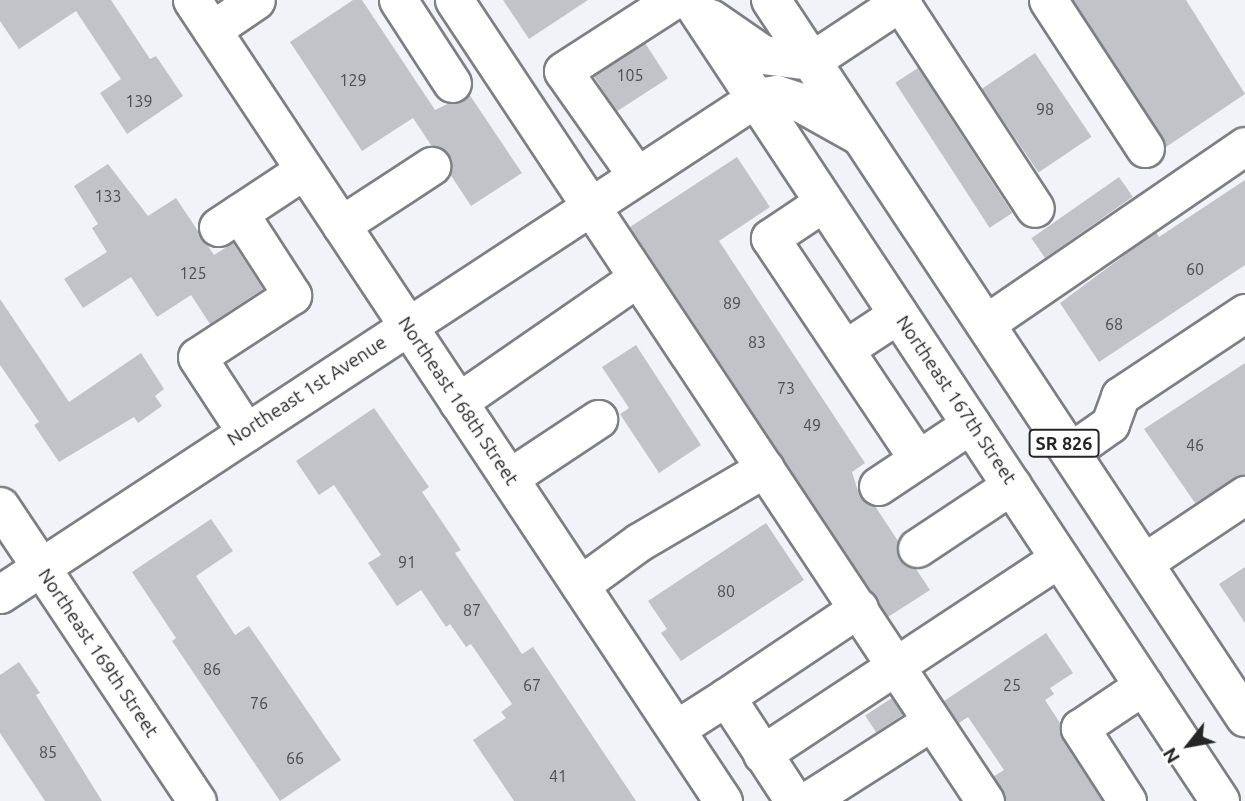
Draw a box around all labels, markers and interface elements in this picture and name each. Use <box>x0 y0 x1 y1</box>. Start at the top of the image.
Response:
house number: 105 <box>616 65 644 85</box>
house number: 129 <box>339 70 367 90</box>
house number: 139 <box>125 91 153 111</box>
house number: 98 <box>1036 99 1054 119</box>
house number: 133 <box>94 186 122 206</box>
house number: 60 <box>1186 259 1204 279</box>
house number: 125 <box>179 263 207 283</box>
house number: 89 <box>723 293 741 313</box>
street label: Northeast 167th Street <box>891 311 1021 489</box>
street label: Northeast 168th Street <box>393 312 523 490</box>
house number: 68 <box>1105 314 1123 334</box>
street label: Northeast 1st Avenue <box>223 331 391 451</box>
house number: 83 <box>748 332 766 352</box>
house number: 73 <box>777 378 795 398</box>
house number: 49 <box>803 415 821 435</box>
road number: SR 826 <box>1027 428 1101 458</box>
house number: 46 <box>1186 435 1204 455</box>
house number: 91 <box>398 552 416 572</box>
street label: Northeast 169th Street <box>33 564 163 742</box>
house number: 80 <box>717 581 735 601</box>
house number: 87 <box>463 600 481 620</box>
house number: 86 <box>203 659 221 679</box>
house number: 67 <box>523 675 541 695</box>
house number: 25 <box>1003 675 1021 695</box>
house number: 76 <box>250 693 268 713</box>
north arrow <box>1154 710 1224 780</box>
house number: 85 <box>39 742 57 762</box>
text: N <box>1158 744 1184 768</box>
house number: 66 <box>286 748 304 768</box>
house number: 41 <box>549 766 567 786</box>

